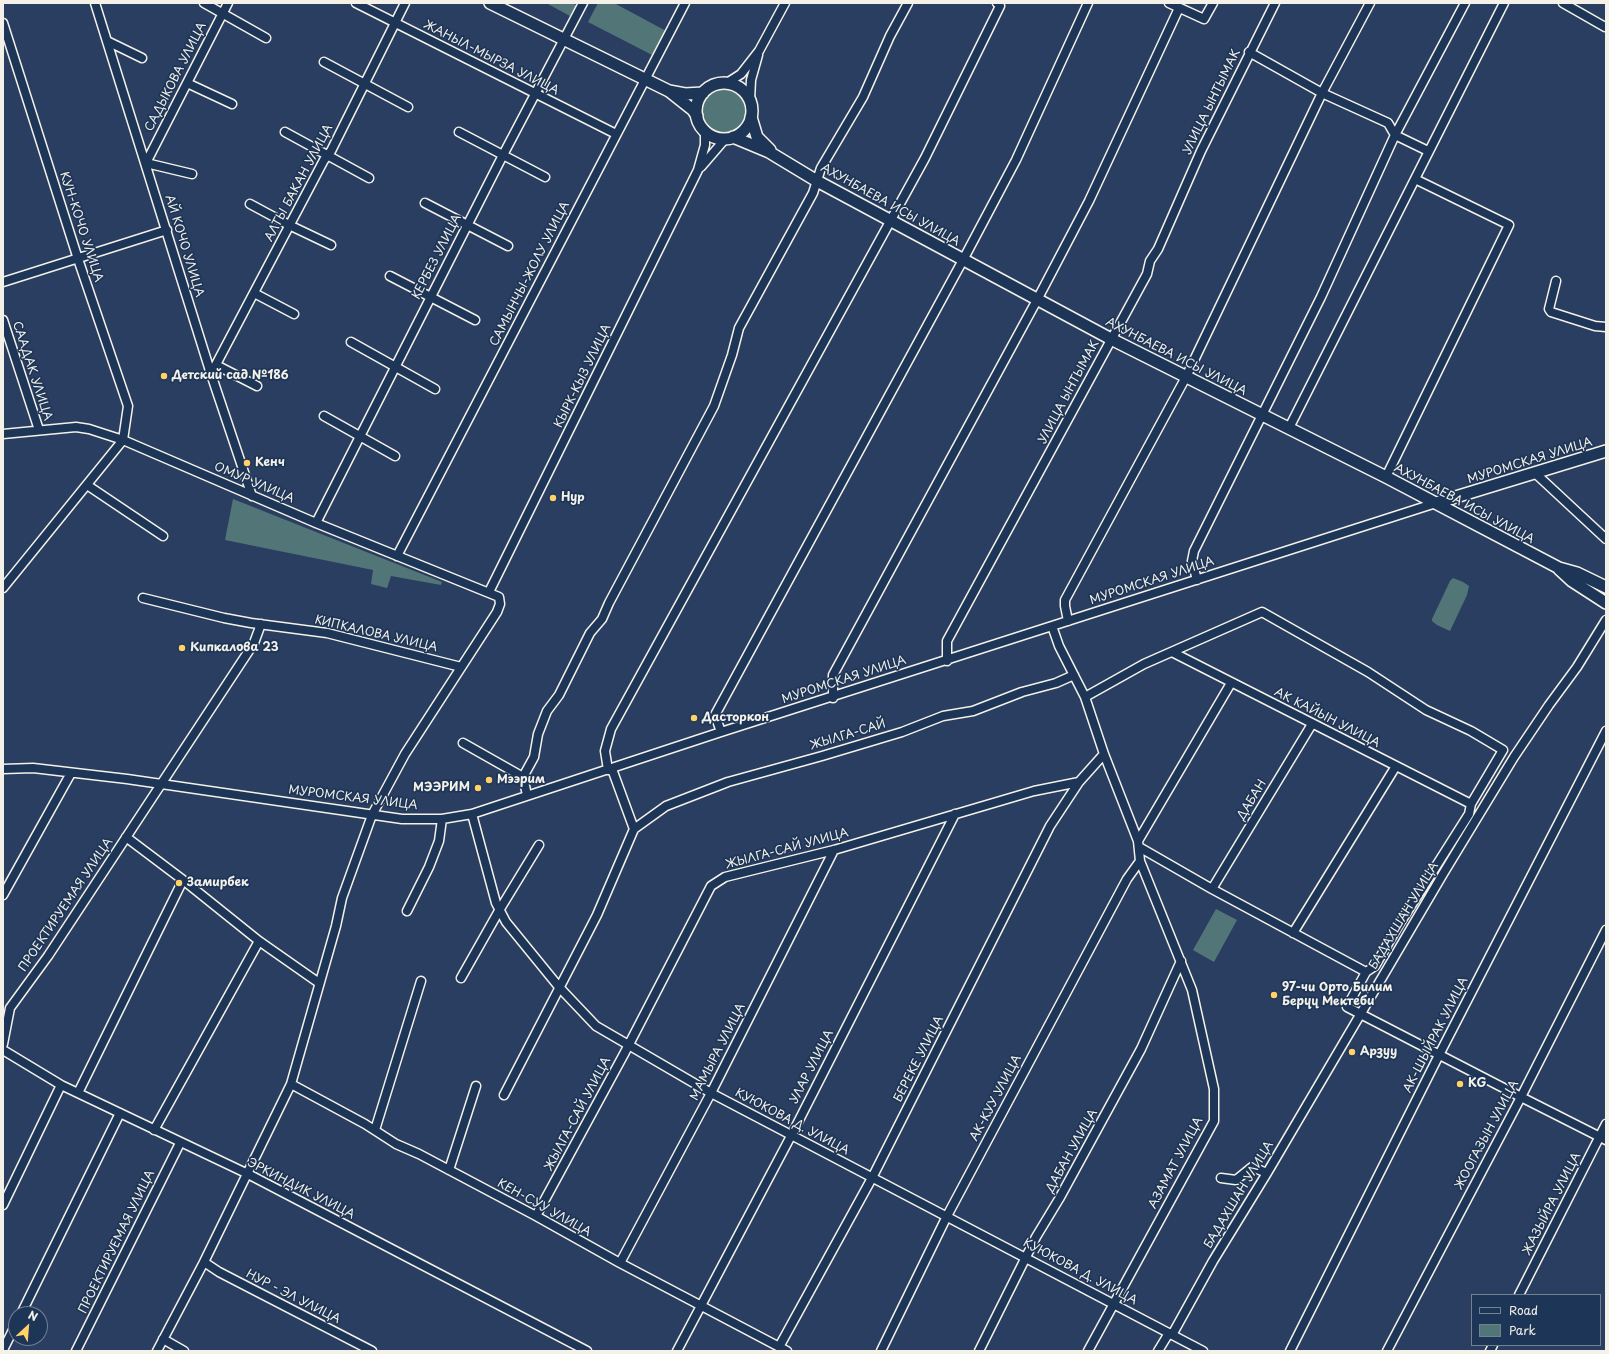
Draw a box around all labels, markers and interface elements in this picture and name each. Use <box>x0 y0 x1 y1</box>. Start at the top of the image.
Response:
street label: ЖАНЫЛ-МЫРЗА УЛИЦА <box>421 18 561 98</box>
street label: САДЫКОВА УЛИЦА <box>142 20 210 134</box>
street label: УЛИЦА ЫНТЫМАК <box>1180 47 1244 157</box>
street label: АЛТЫ БАКАН УЛИЦА <box>262 122 336 244</box>
street label: АХУНБАЕВА ИСЫ УЛИЦА <box>818 161 962 249</box>
street label: КУН-КОЧО УЛИЦА <box>56 170 106 284</box>
street label: АЙ КОЧО УЛИЦА <box>162 193 206 299</box>
street label: САМЫНЧЫ-ЖОЛУ УЛИЦА <box>487 199 573 349</box>
street label: КЕРБЕЗ УЛИЦА <box>409 212 465 302</box>
street label: АХУНБАЕВА ИСЫ УЛИЦА <box>1103 315 1249 399</box>
street label: СААДАК УЛИЦА <box>9 320 55 422</box>
street label: КЫРК-КЫЗ УЛИЦА <box>552 322 614 430</box>
street label: УЛИЦА ЫНТЫМАК <box>1036 338 1102 446</box>
place label: Детский сад №186 <box>172 369 289 383</box>
marker: Детский сад №186 <box>159 371 169 381</box>
street label: МУРОМСКАЯ УЛИЦА <box>1466 435 1594 487</box>
place label: Кенч <box>255 456 285 470</box>
marker: Кенч <box>242 458 252 468</box>
street label: ОМУР УЛИЦА <box>212 460 296 506</box>
street label: АХУНБАЕВА ИСЫ УЛИЦА <box>1391 461 1537 547</box>
place label: Нур <box>561 491 585 505</box>
marker: Нур <box>548 493 558 503</box>
street label: МУРОМСКАЯ УЛИЦА <box>1088 554 1216 608</box>
street label: КИПКАЛОВА УЛИЦА <box>313 613 439 655</box>
place label: Кипкалова 23 <box>190 641 279 655</box>
marker: Кипкалова 23 <box>177 643 187 653</box>
street label: МУРОМСКАЯ УЛИЦА <box>780 653 908 707</box>
street label: АК КАЙЫН УЛИЦА <box>1272 685 1382 751</box>
place label: Дасторкон <box>702 711 769 725</box>
marker: Дасторкон <box>689 713 699 723</box>
street label: ЖЫЛГА-САЙ <box>808 717 888 753</box>
place label: Мээрим <box>497 773 545 787</box>
marker: Мээрим <box>484 775 494 785</box>
street label: ДАБАН <box>1234 777 1270 823</box>
place label: МЭЭРИМ <box>413 781 470 795</box>
street label: МУРОМСКАЯ УЛИЦА <box>288 783 418 813</box>
marker: МЭЭРИМ <box>473 783 483 793</box>
street label: ЖЫЛГА-САЙ УЛИЦА <box>724 826 850 872</box>
street label: ПРОЕКТИРУЕМАЯ УЛИЦА <box>16 836 116 974</box>
street label: БАДАХШАН УЛИЦА <box>1366 860 1442 972</box>
place label: Замирбек <box>187 876 249 890</box>
marker: Замирбек <box>174 878 184 888</box>
street label: АК-ШЫЙРАК УЛИЦА <box>1401 975 1471 1095</box>
place label: 97-чи Орто Билим Берүү Мектеби <box>1282 981 1393 1009</box>
marker: 97-чи Орто Билим Берүү Мектеби <box>1269 990 1279 1000</box>
street label: МАМЫРА УЛИЦА <box>687 1001 749 1103</box>
street label: БЕРЕКЕ УЛИЦА <box>891 1014 947 1104</box>
street label: УЛАР УЛИЦА <box>787 1028 837 1106</box>
place label: Арзуу <box>1360 1045 1397 1059</box>
marker: Арзуу <box>1347 1047 1357 1057</box>
street label: АК-КУУ УЛИЦА <box>967 1052 1025 1144</box>
street label: ЖЫЛГА-САЙ УЛИЦА <box>542 1055 614 1173</box>
place label: KG <box>1468 1077 1486 1091</box>
street label: ЖООГАЗЫН УЛИЦА <box>1452 1078 1522 1192</box>
marker: KG <box>1455 1079 1465 1089</box>
street label: КУЮКОВА Д. УЛИЦА <box>733 1086 851 1158</box>
street label: ДАБАН УЛИЦА <box>1043 1107 1101 1195</box>
street label: АЗАМАТ УЛИЦА <box>1146 1115 1206 1211</box>
street label: БАДАХШАН УЛИЦА <box>1201 1139 1277 1251</box>
street label: ЖАЗЫЙРА УЛИЦА <box>1520 1150 1584 1258</box>
street label: ЭРКИНДИК УЛИЦА <box>245 1156 357 1222</box>
street label: ПРОЕКТИРУЕМАЯ УЛИЦА <box>76 1168 158 1316</box>
street label: КЕН-СУУ УЛИЦА <box>495 1176 593 1240</box>
street label: КУЮКОВА Д. УЛИЦА <box>1021 1236 1139 1308</box>
street label: НУР - ЭЛ УЛИЦА <box>243 1267 343 1327</box>
legend <box>1471 1294 1601 1346</box>
text: Road <box>1509 1301 1538 1319</box>
north arrow <box>8 1306 48 1346</box>
text: N <box>25 1306 41 1325</box>
text: Park <box>1509 1321 1536 1339</box>

